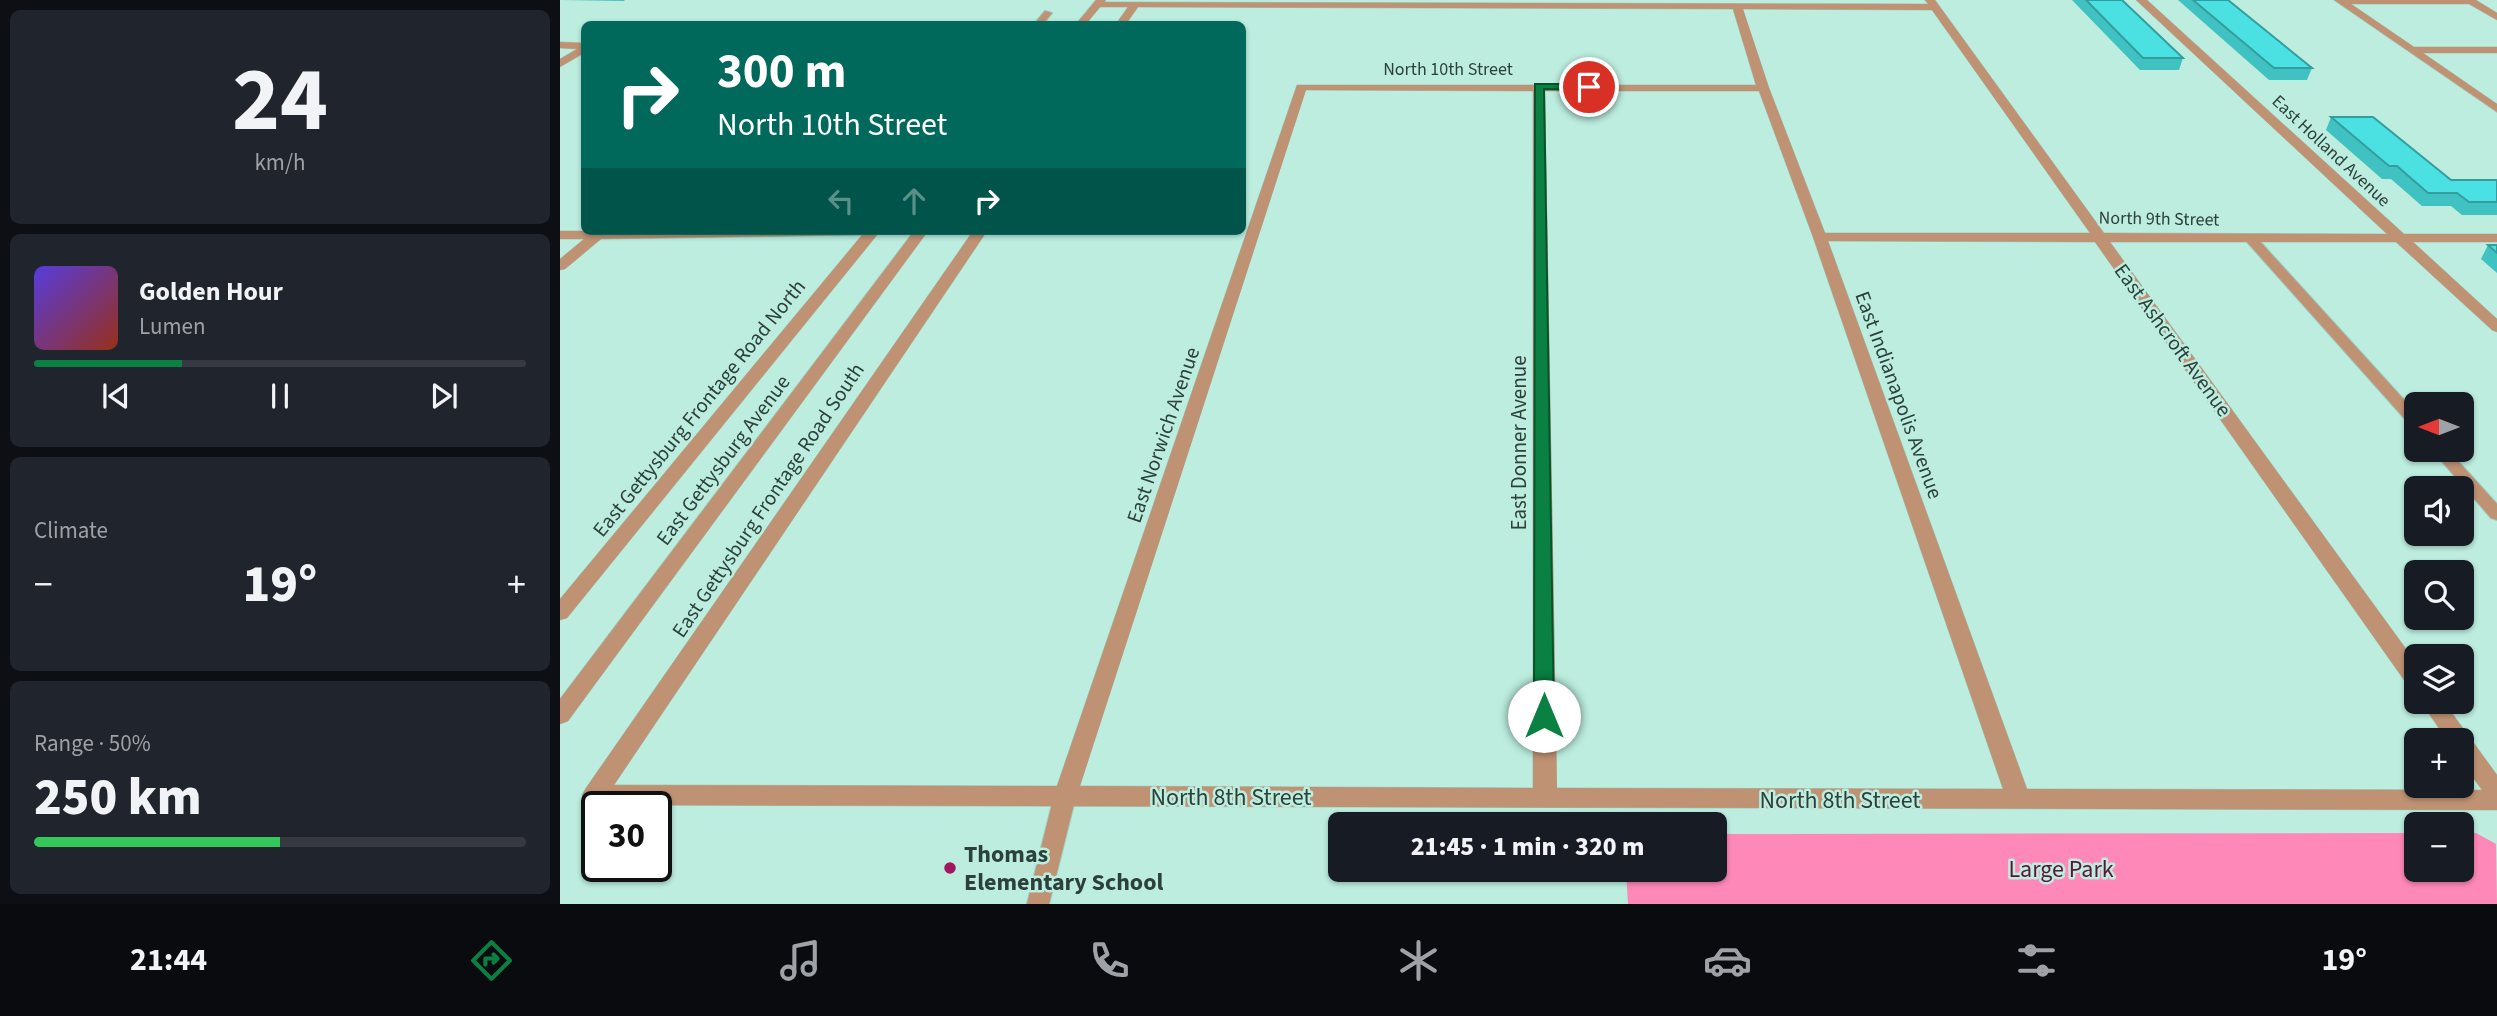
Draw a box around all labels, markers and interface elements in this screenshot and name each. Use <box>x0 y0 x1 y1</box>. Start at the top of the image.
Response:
text: 24 <box>232 36 328 165</box>
text: 300 m <box>717 37 846 107</box>
icon: right <box>602 49 693 140</box>
street label: North 10th Street <box>1383 57 1513 82</box>
pin <box>1559 57 1619 117</box>
icon: arrive <box>1570 68 1608 106</box>
street label: East Holland Avenue <box>2266 89 2396 213</box>
text: North 10th Street <box>717 102 947 148</box>
text: km/h <box>254 146 306 179</box>
icon: left <box>822 182 860 220</box>
icon: ahead <box>895 182 933 220</box>
icon: right <box>968 182 1006 220</box>
street label: North 9th Street <box>2098 205 2220 233</box>
street label: East Ashcroft Avenue <box>2107 257 2239 423</box>
text: Golden Hour <box>139 273 283 310</box>
street label: East Gettysburg Frontage Road North <box>585 273 813 543</box>
street label: East Indianapolis Avenue <box>1847 287 1951 503</box>
text: Lumen <box>139 310 206 343</box>
street label: East Norwich Avenue <box>1119 343 1207 527</box>
street label: East Donner Avenue <box>1504 355 1534 531</box>
street label: East Gettysburg Frontage Road South <box>665 357 871 643</box>
street label: East Gettysburg Avenue <box>649 369 797 551</box>
icon: previous <box>97 377 135 415</box>
icon: pause <box>261 377 299 415</box>
icon: next <box>425 377 463 415</box>
north arrow <box>2404 392 2474 462</box>
map controls <box>2404 392 2474 882</box>
button: sound <box>2404 476 2474 546</box>
text: Climate <box>34 514 108 547</box>
text: 19° <box>243 548 317 622</box>
text: − <box>34 558 53 612</box>
text: + <box>507 558 526 612</box>
button: search <box>2404 560 2474 630</box>
button: layers <box>2404 644 2474 714</box>
position arrow <box>1507 679 1581 753</box>
text: Range · 50% <box>34 727 151 760</box>
button: + <box>2404 728 2474 798</box>
text: 250 km <box>34 761 202 835</box>
street label: North 8th Street <box>1151 780 1311 815</box>
street label: North 8th Street <box>1760 783 1920 818</box>
speed limit sign: 30 <box>581 791 672 882</box>
button: − <box>2404 812 2474 882</box>
text: 21:45 · 1 min · 320 m <box>1411 828 1644 865</box>
place label: Thomas Elementary School <box>964 837 1163 900</box>
park label: Large Park <box>2008 852 2114 887</box>
marker: Thomas Elementary School <box>942 860 958 876</box>
icon: directions <box>467 936 516 985</box>
icon: music <box>776 936 825 985</box>
icon: phone <box>1085 936 1134 985</box>
icon: climate <box>1394 936 1443 985</box>
icon: car <box>1703 936 1752 985</box>
icon: filters <box>2012 936 2061 985</box>
text: 21:44 <box>130 937 207 983</box>
text: 19° <box>2321 937 2367 983</box>

